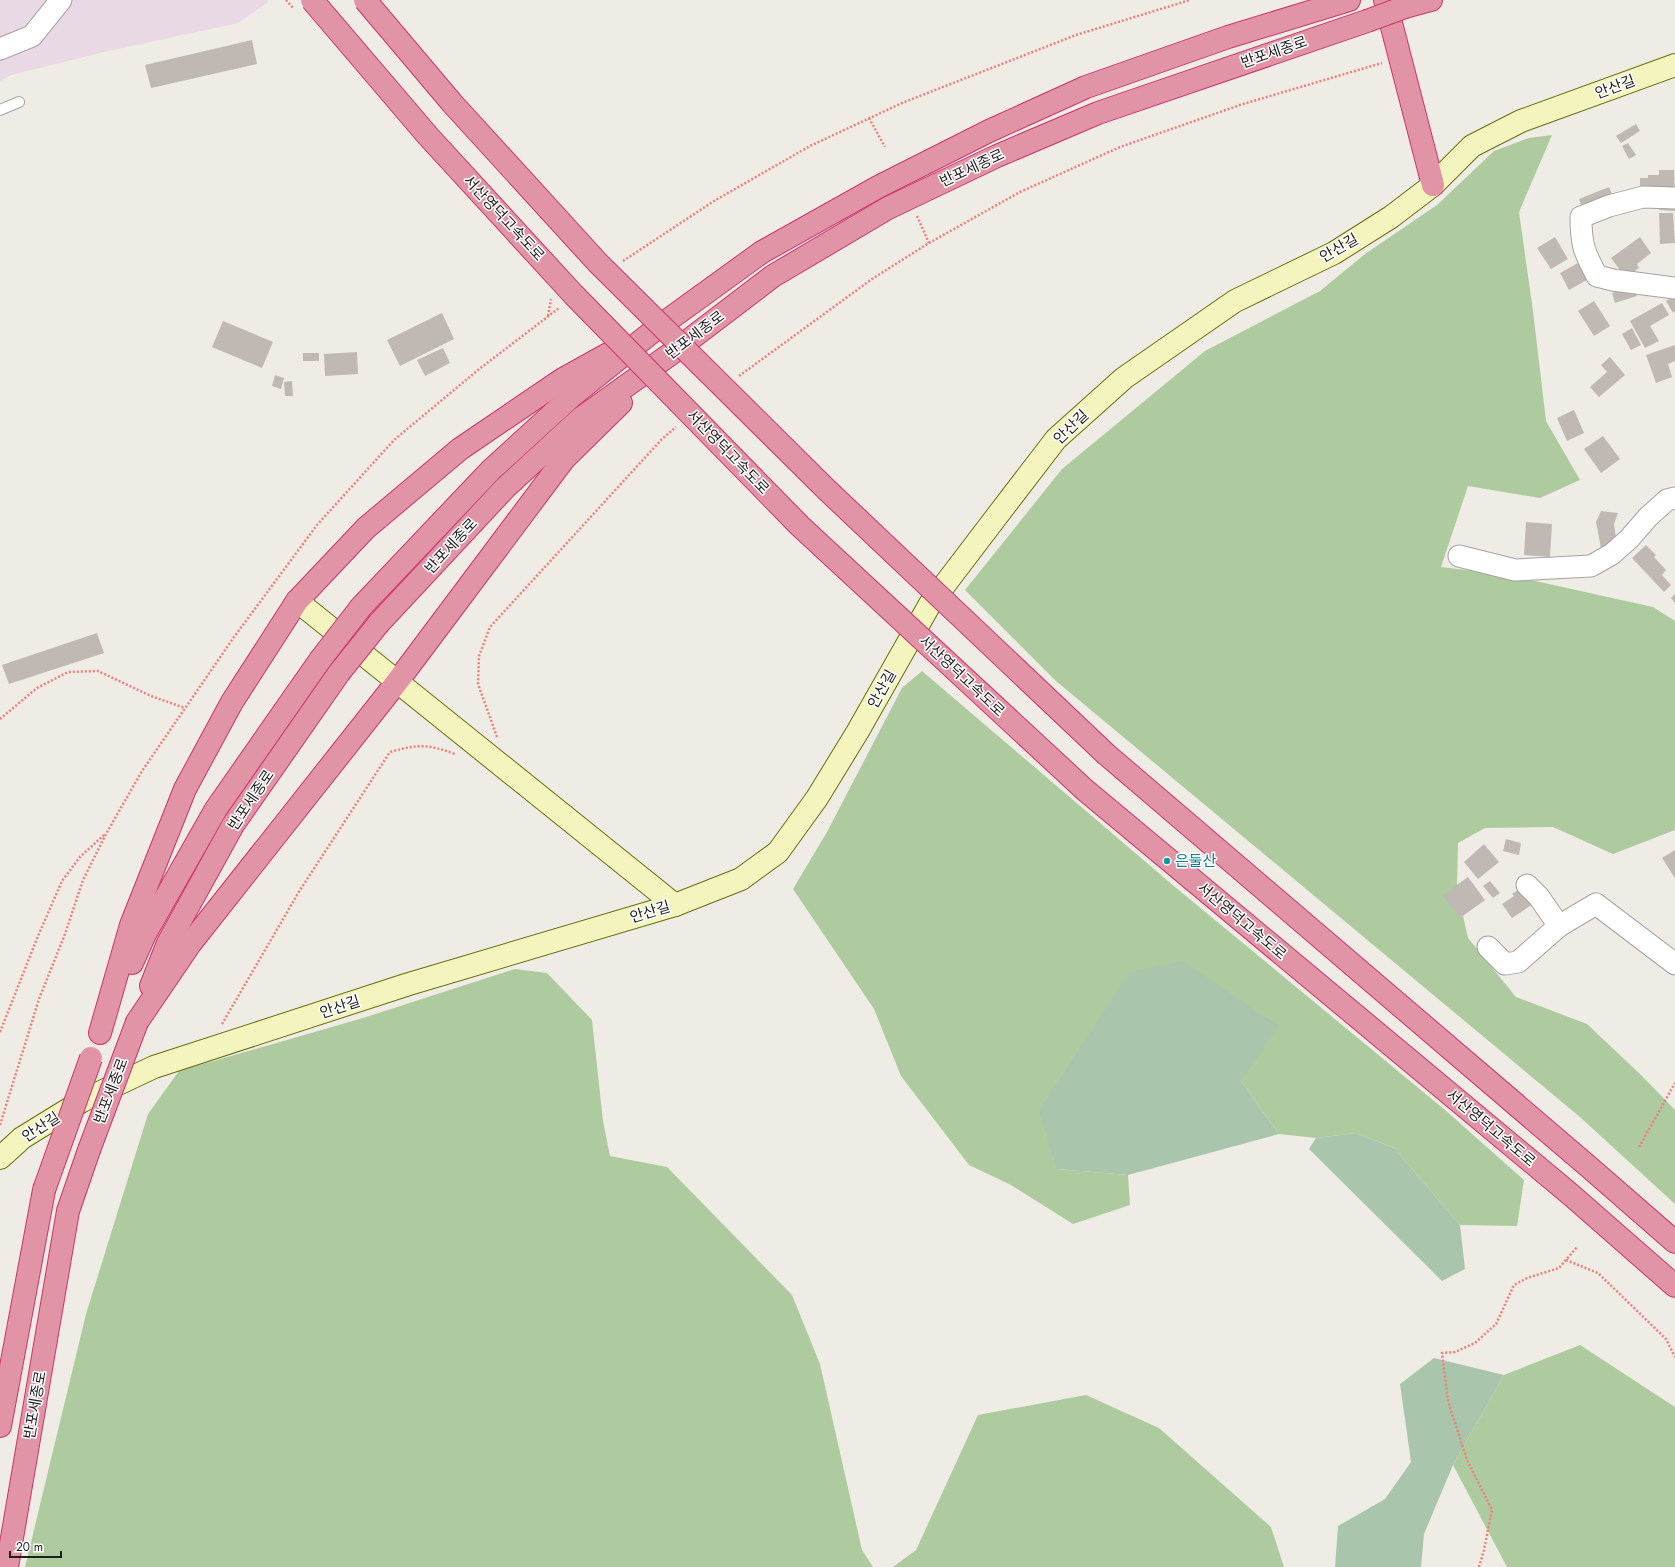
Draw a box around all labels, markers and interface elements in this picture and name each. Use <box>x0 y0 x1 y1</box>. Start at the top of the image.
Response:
street label: 반포세종로 <box>1238 30 1310 74</box>
street label: 안산길 <box>1592 70 1638 104</box>
street label: 반포세종로 <box>936 143 1008 193</box>
street label: 서산영덕고속도로 <box>458 170 550 266</box>
street label: 안산길 <box>1316 228 1362 268</box>
street label: 반포세종로 <box>661 305 729 365</box>
street label: 서산영덕고속도로 <box>682 405 774 499</box>
street label: 안산길 <box>1048 405 1094 449</box>
street label: 반포세종로 <box>419 513 483 579</box>
street label: 서산영덕고속도로 <box>914 630 1010 722</box>
street label: 안산길 <box>862 666 902 712</box>
street label: 반포세종로 <box>223 765 279 835</box>
place label: 은둘산 <box>1175 850 1217 872</box>
marker: 은둘산 <box>1162 856 1172 866</box>
street label: 서산영덕고속도로 <box>1193 877 1291 965</box>
street label: 안산길 <box>627 895 673 929</box>
street label: 안산길 <box>317 990 363 1024</box>
street label: 반포세종로 <box>88 1055 134 1127</box>
street label: 서산영덕고속도로 <box>1442 1084 1540 1172</box>
street label: 안산길 <box>18 1106 64 1148</box>
street label: 반포세종로 <box>18 1369 52 1441</box>
scale bar <box>10 1533 61 1559</box>
text: 20 m <box>16 1538 43 1556</box>

